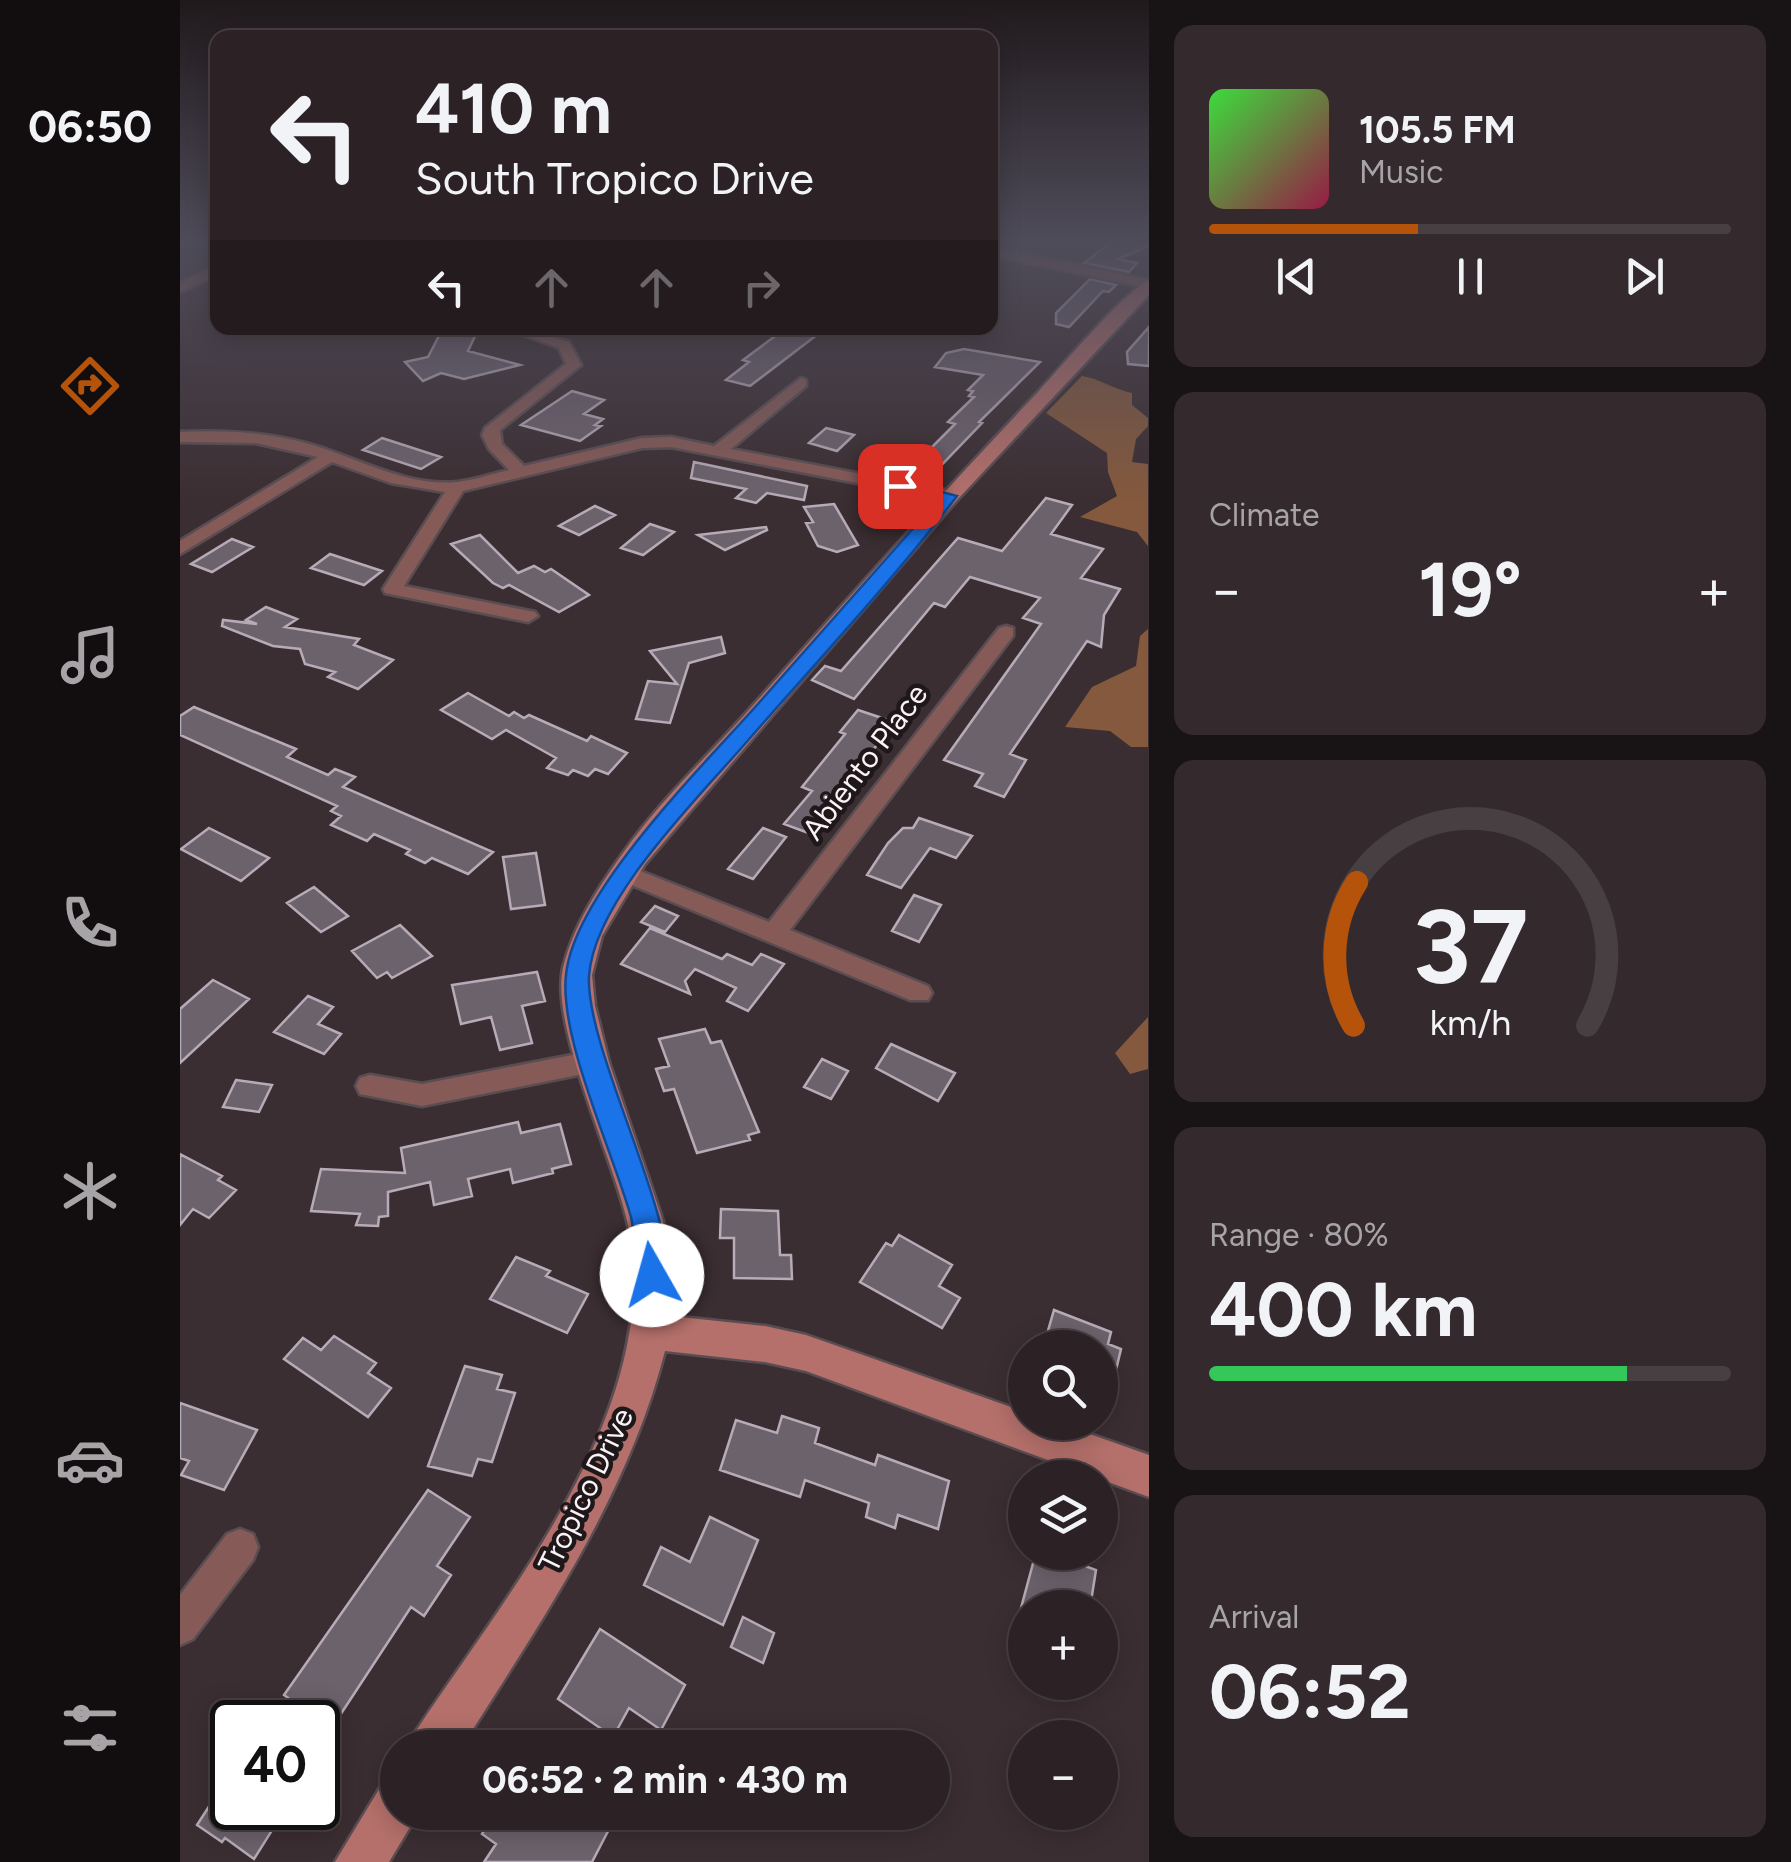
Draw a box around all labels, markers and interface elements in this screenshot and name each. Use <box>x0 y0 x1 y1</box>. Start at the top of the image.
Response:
text: 410 m <box>415 66 612 151</box>
icon: left <box>250 70 380 200</box>
text: 06:50 <box>28 99 152 153</box>
text: 105.5 FM <box>1359 107 1516 153</box>
text: South Tropico Drive <box>415 151 814 205</box>
text: Music <box>1359 153 1444 191</box>
icon: previous <box>1269 249 1324 304</box>
icon: pause <box>1443 249 1498 304</box>
icon: next <box>1617 249 1672 304</box>
icon: left <box>419 260 474 315</box>
icon: ahead <box>524 260 579 315</box>
icon: ahead <box>629 260 684 315</box>
icon: right <box>734 260 789 315</box>
icon: directions <box>55 351 125 421</box>
pin <box>858 444 943 529</box>
icon: arrive <box>873 459 928 514</box>
text: Climate <box>1209 496 1320 534</box>
text: 19° <box>1418 545 1522 635</box>
text: − <box>1209 557 1243 623</box>
text: + <box>1697 557 1731 623</box>
icon: music <box>55 620 125 690</box>
street label: Abiento Place <box>794 676 935 847</box>
text: 37 <box>1412 884 1528 1009</box>
icon: phone <box>55 888 125 958</box>
text: km/h <box>1429 1001 1511 1044</box>
icon: climate <box>55 1156 125 1226</box>
text: Range · 80% <box>1209 1216 1389 1254</box>
position arrow <box>600 1223 704 1327</box>
text: 400 km <box>1209 1265 1477 1355</box>
map controls <box>1008 1330 1118 1830</box>
button: search <box>1008 1330 1118 1440</box>
street label: Tropico Drive <box>530 1402 641 1578</box>
icon: car <box>55 1425 125 1495</box>
button: layers <box>1008 1460 1118 1570</box>
button: + <box>1008 1590 1118 1700</box>
text: Arrival <box>1209 1598 1299 1636</box>
text: 06:52 <box>1209 1647 1411 1737</box>
icon: filters <box>55 1693 125 1763</box>
speed limit sign: 40 <box>210 1700 340 1830</box>
button: − <box>1008 1720 1118 1830</box>
text: 06:52 · 2 min · 430 m <box>482 1757 848 1803</box>

